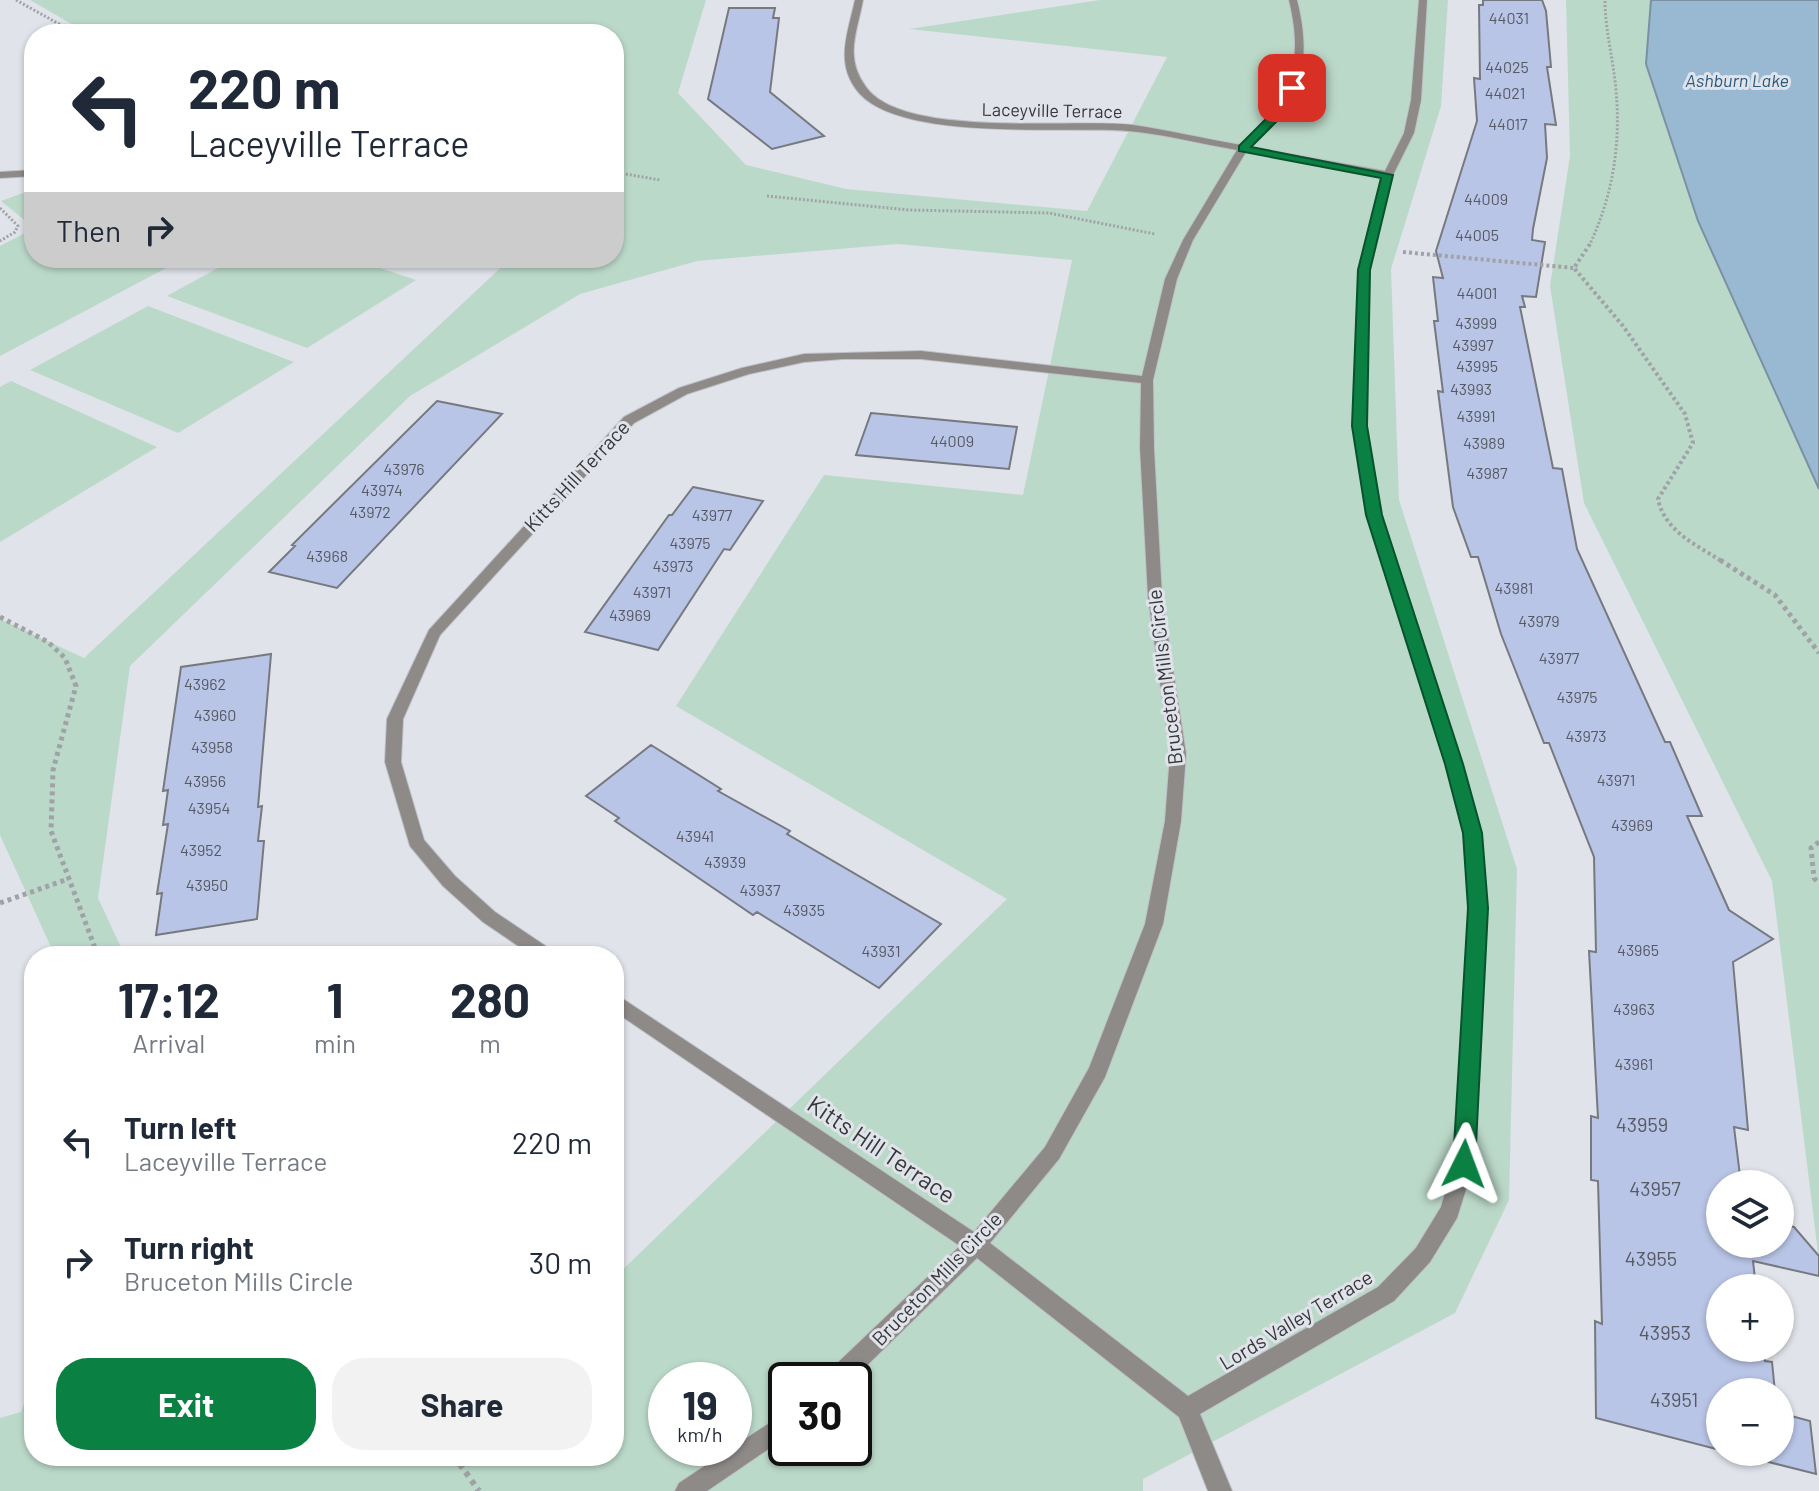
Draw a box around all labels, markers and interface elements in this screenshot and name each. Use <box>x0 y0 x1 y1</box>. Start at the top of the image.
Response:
house number: 44031 <box>1489 8 1529 27</box>
text: 220 m <box>188 53 341 120</box>
pin <box>1258 54 1326 122</box>
icon: left <box>56 56 160 160</box>
house number: 44025 <box>1485 57 1529 76</box>
icon: arrive <box>1270 66 1314 110</box>
water label: Ashburn Lake <box>1685 69 1789 91</box>
house number: 44021 <box>1485 83 1525 102</box>
street label: Laceyville Terrace <box>981 98 1123 122</box>
house number: 44017 <box>1488 114 1528 133</box>
text: Laceyville Terrace <box>188 121 469 164</box>
house number: 44009 <box>1464 189 1508 208</box>
icon: right <box>137 208 181 252</box>
text: Then <box>56 212 121 248</box>
house number: 44005 <box>1455 225 1499 244</box>
house number: 44001 <box>1457 283 1497 302</box>
house number: 43999 <box>1455 313 1497 332</box>
house number: 43997 <box>1452 335 1494 354</box>
house number: 43995 <box>1456 356 1498 375</box>
house number: 43993 <box>1450 379 1492 398</box>
house number: 43991 <box>1456 406 1496 425</box>
street label: Kitts Hill Terrace <box>519 415 634 536</box>
house number: 44009 <box>930 431 974 450</box>
house number: 43989 <box>1463 433 1505 452</box>
house number: 43976 <box>383 459 425 478</box>
house number: 43987 <box>1466 463 1508 482</box>
house number: 43974 <box>361 480 403 499</box>
house number: 43972 <box>349 502 391 521</box>
house number: 43977 <box>692 505 733 524</box>
house number: 43975 <box>669 533 711 552</box>
house number: 43968 <box>306 546 348 565</box>
house number: 43973 <box>652 556 694 575</box>
house number: 43981 <box>1495 578 1533 597</box>
house number: 43971 <box>633 582 671 601</box>
street label: Bruceton Mills Circle <box>1141 588 1187 766</box>
house number: 43969 <box>609 605 651 624</box>
house number: 43979 <box>1518 611 1560 630</box>
house number: 43977 <box>1539 648 1580 667</box>
house number: 43962 <box>184 674 226 693</box>
house number: 43975 <box>1556 687 1598 706</box>
house number: 43960 <box>194 705 236 724</box>
house number: 43973 <box>1565 726 1607 745</box>
house number: 43958 <box>191 737 233 756</box>
house number: 43971 <box>1597 770 1635 789</box>
house number: 43956 <box>184 771 226 790</box>
house number: 43954 <box>188 798 230 817</box>
house number: 43969 <box>1611 815 1653 834</box>
house number: 43941 <box>676 826 714 845</box>
house number: 43952 <box>180 840 222 859</box>
house number: 43939 <box>704 852 746 871</box>
house number: 43950 <box>186 875 228 894</box>
house number: 43937 <box>739 880 781 899</box>
house number: 43935 <box>783 900 825 919</box>
house number: 43965 <box>1617 940 1659 959</box>
house number: 43931 <box>861 941 901 960</box>
text: 17:12 <box>118 970 220 1028</box>
text: 1 <box>326 970 343 1028</box>
text: 280 <box>450 970 530 1028</box>
house number: 43963 <box>1613 999 1655 1018</box>
text: Arrival <box>133 1027 205 1058</box>
text: min <box>314 1027 356 1058</box>
text: m <box>479 1027 501 1058</box>
house number: 43961 <box>1615 1054 1653 1073</box>
street label: Kitts Hill Terrace <box>802 1089 961 1209</box>
text: Turn left <box>124 1109 237 1145</box>
house number: 43959 <box>1616 1112 1668 1136</box>
icon: left <box>56 1120 100 1164</box>
position arrow <box>1422 1122 1506 1206</box>
text: 220 m <box>512 1124 592 1160</box>
text: Laceyville Terrace <box>124 1145 327 1176</box>
map controls <box>1706 1170 1794 1466</box>
button: layers <box>1706 1170 1794 1258</box>
house number: 43957 <box>1629 1176 1681 1200</box>
street label: Bruceton Mills Circle <box>866 1207 1006 1350</box>
text: Turn right <box>124 1229 254 1265</box>
icon: right <box>56 1240 100 1284</box>
text: 30 m <box>529 1244 592 1280</box>
house number: 43955 <box>1625 1246 1677 1270</box>
street label: Lords Valley Terrace <box>1215 1264 1376 1374</box>
text: Bruceton Mills Circle <box>124 1265 353 1296</box>
button: + <box>1706 1274 1794 1362</box>
house number: 43953 <box>1639 1320 1691 1344</box>
button: Exit <box>56 1358 316 1450</box>
button: Share <box>332 1358 592 1450</box>
speed limit sign: 30 <box>768 1362 872 1466</box>
button: − <box>1706 1378 1794 1466</box>
text: 19 <box>682 1380 718 1428</box>
house number: 43951 <box>1650 1387 1698 1411</box>
text: km/h <box>677 1422 723 1446</box>

